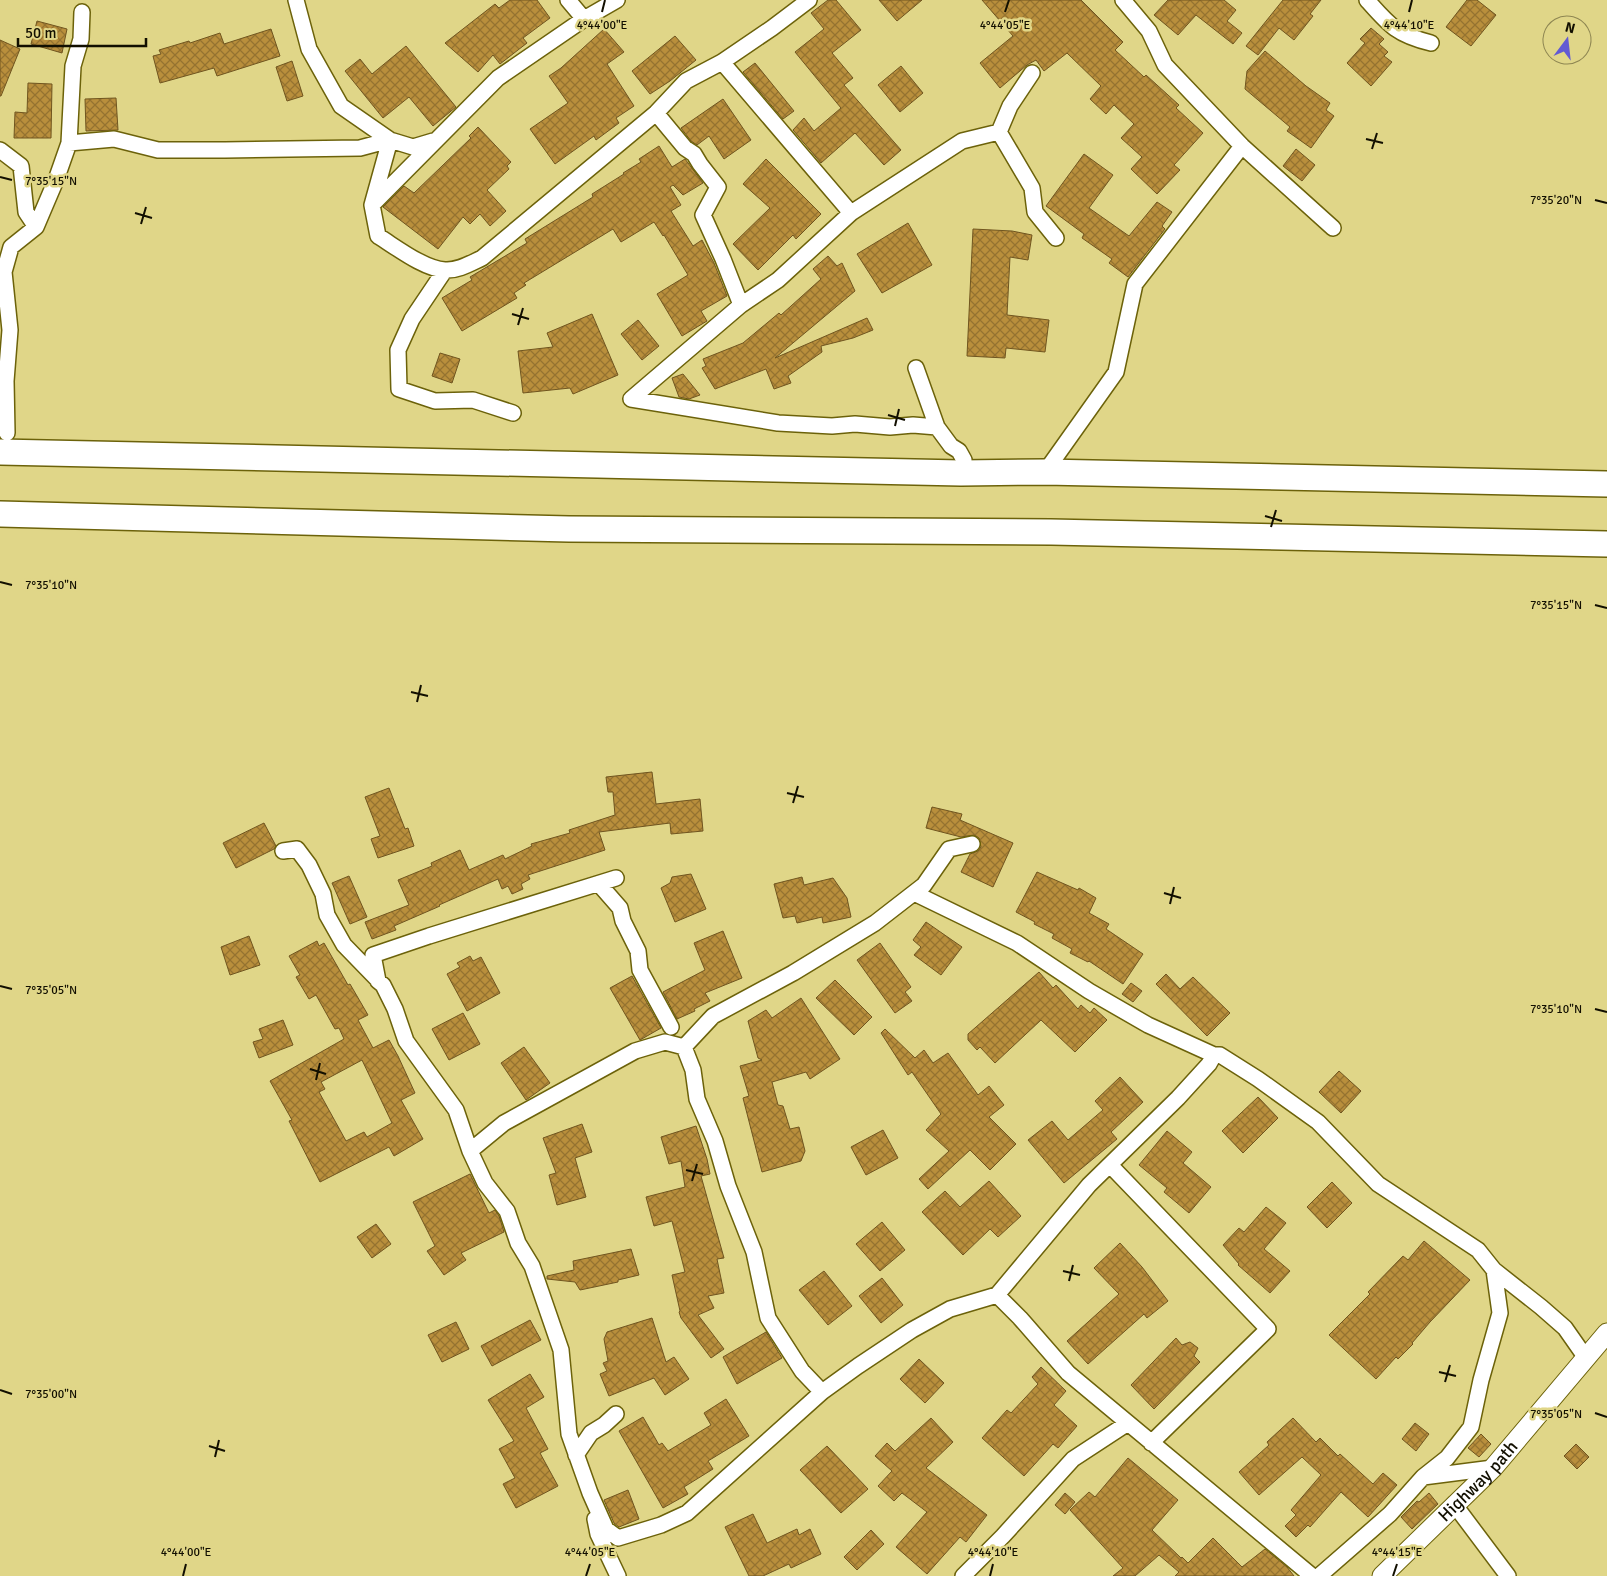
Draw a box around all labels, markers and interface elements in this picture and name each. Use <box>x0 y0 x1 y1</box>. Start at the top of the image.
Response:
scale bar <box>18 15 145 47</box>
north arrow <box>1542 15 1592 65</box>
text: 4°44'00"E <box>577 18 628 33</box>
text: 4°44'05"E <box>980 18 1031 33</box>
text: 4°44'10"E <box>1384 18 1435 33</box>
text: N <box>1563 18 1577 37</box>
text: 50 m <box>25 24 56 42</box>
text: 7°35'15"N <box>25 174 77 189</box>
text: 7°35'20"N <box>1530 193 1582 208</box>
text: 7°35'10"N <box>25 578 77 593</box>
text: 7°35'15"N <box>1530 598 1582 613</box>
text: 7°35'05"N <box>25 983 77 998</box>
text: 7°35'10"N <box>1530 1002 1582 1017</box>
text: 7°35'00"N <box>25 1387 77 1402</box>
text: 7°35'05"N <box>1530 1407 1582 1422</box>
street label: Highway path <box>1434 1436 1522 1526</box>
text: 4°44'00"E <box>161 1545 212 1560</box>
text: 4°44'05"E <box>565 1545 616 1560</box>
text: 4°44'10"E <box>968 1545 1019 1560</box>
text: 4°44'15"E <box>1372 1545 1423 1560</box>

